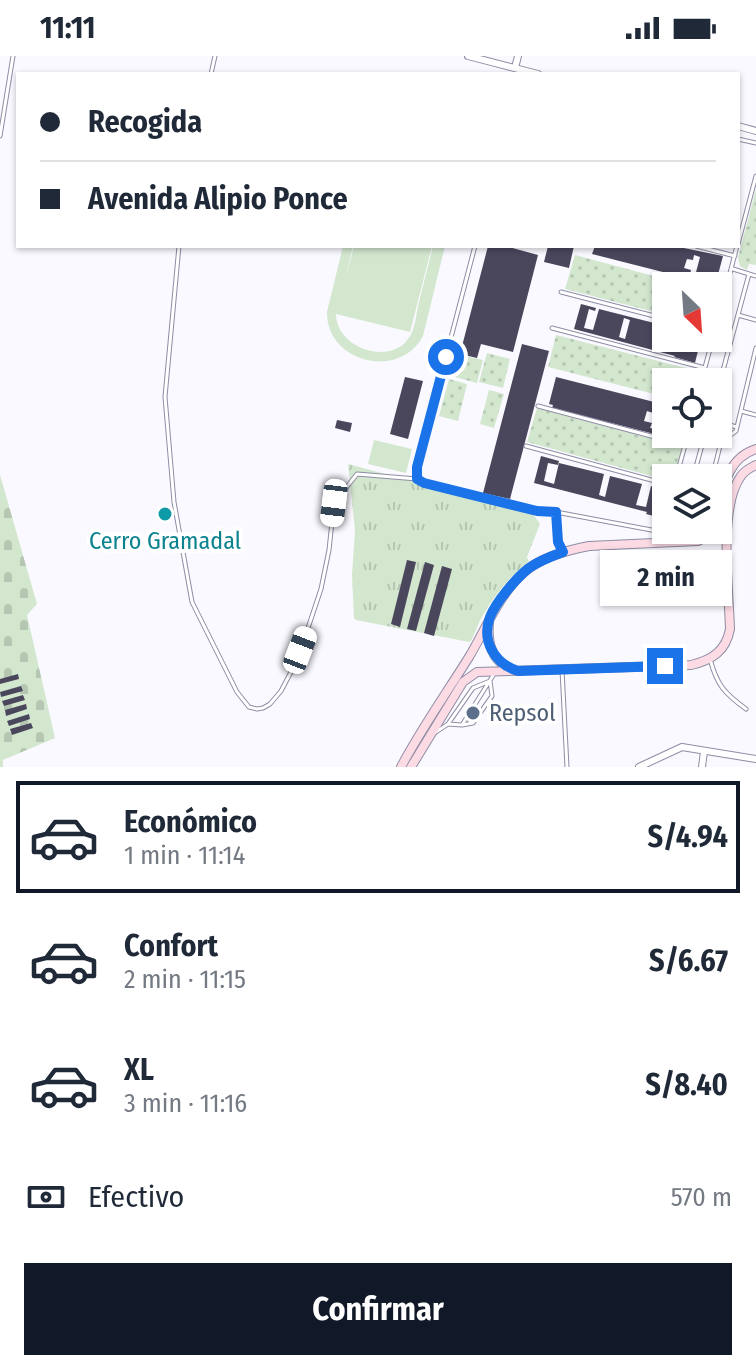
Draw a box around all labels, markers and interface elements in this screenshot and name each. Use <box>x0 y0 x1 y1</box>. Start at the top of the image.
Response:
text: 11:11 <box>40 10 96 46</box>
text: Recogida <box>88 104 202 140</box>
text: Avenida Alipio Ponce <box>88 181 348 217</box>
north arrow <box>652 272 732 352</box>
map controls <box>652 272 732 544</box>
route start <box>428 339 464 375</box>
button: locate <box>652 368 732 448</box>
button: layers <box>652 464 732 544</box>
car <box>319 478 349 528</box>
marker: Cerro Gramadal <box>156 505 174 523</box>
place label: Cerro Gramadal <box>89 527 241 555</box>
callout: 2 min <box>599 550 731 606</box>
text: 2 min <box>637 562 695 593</box>
car <box>280 623 320 677</box>
route end <box>647 648 683 684</box>
place label: Repsol <box>489 699 556 727</box>
marker: Repsol <box>464 704 482 722</box>
icon: car <box>28 801 100 873</box>
text: Económico <box>124 804 257 840</box>
text: S/4.94 <box>648 819 728 855</box>
text: 1 min · 11:14 <box>124 840 245 871</box>
icon: car <box>28 925 100 997</box>
text: Confort <box>124 928 218 964</box>
text: S/6.67 <box>649 943 728 979</box>
text: 2 min · 11:15 <box>124 964 246 995</box>
icon: car <box>28 1049 100 1121</box>
text: XL <box>124 1052 154 1088</box>
text: S/8.40 <box>645 1067 728 1103</box>
text: 3 min · 11:16 <box>124 1088 247 1119</box>
icon: cash <box>24 1175 68 1219</box>
text: Efectivo <box>88 1179 184 1215</box>
text: 570 m <box>671 1182 732 1213</box>
button: Confirmar <box>24 1263 732 1355</box>

